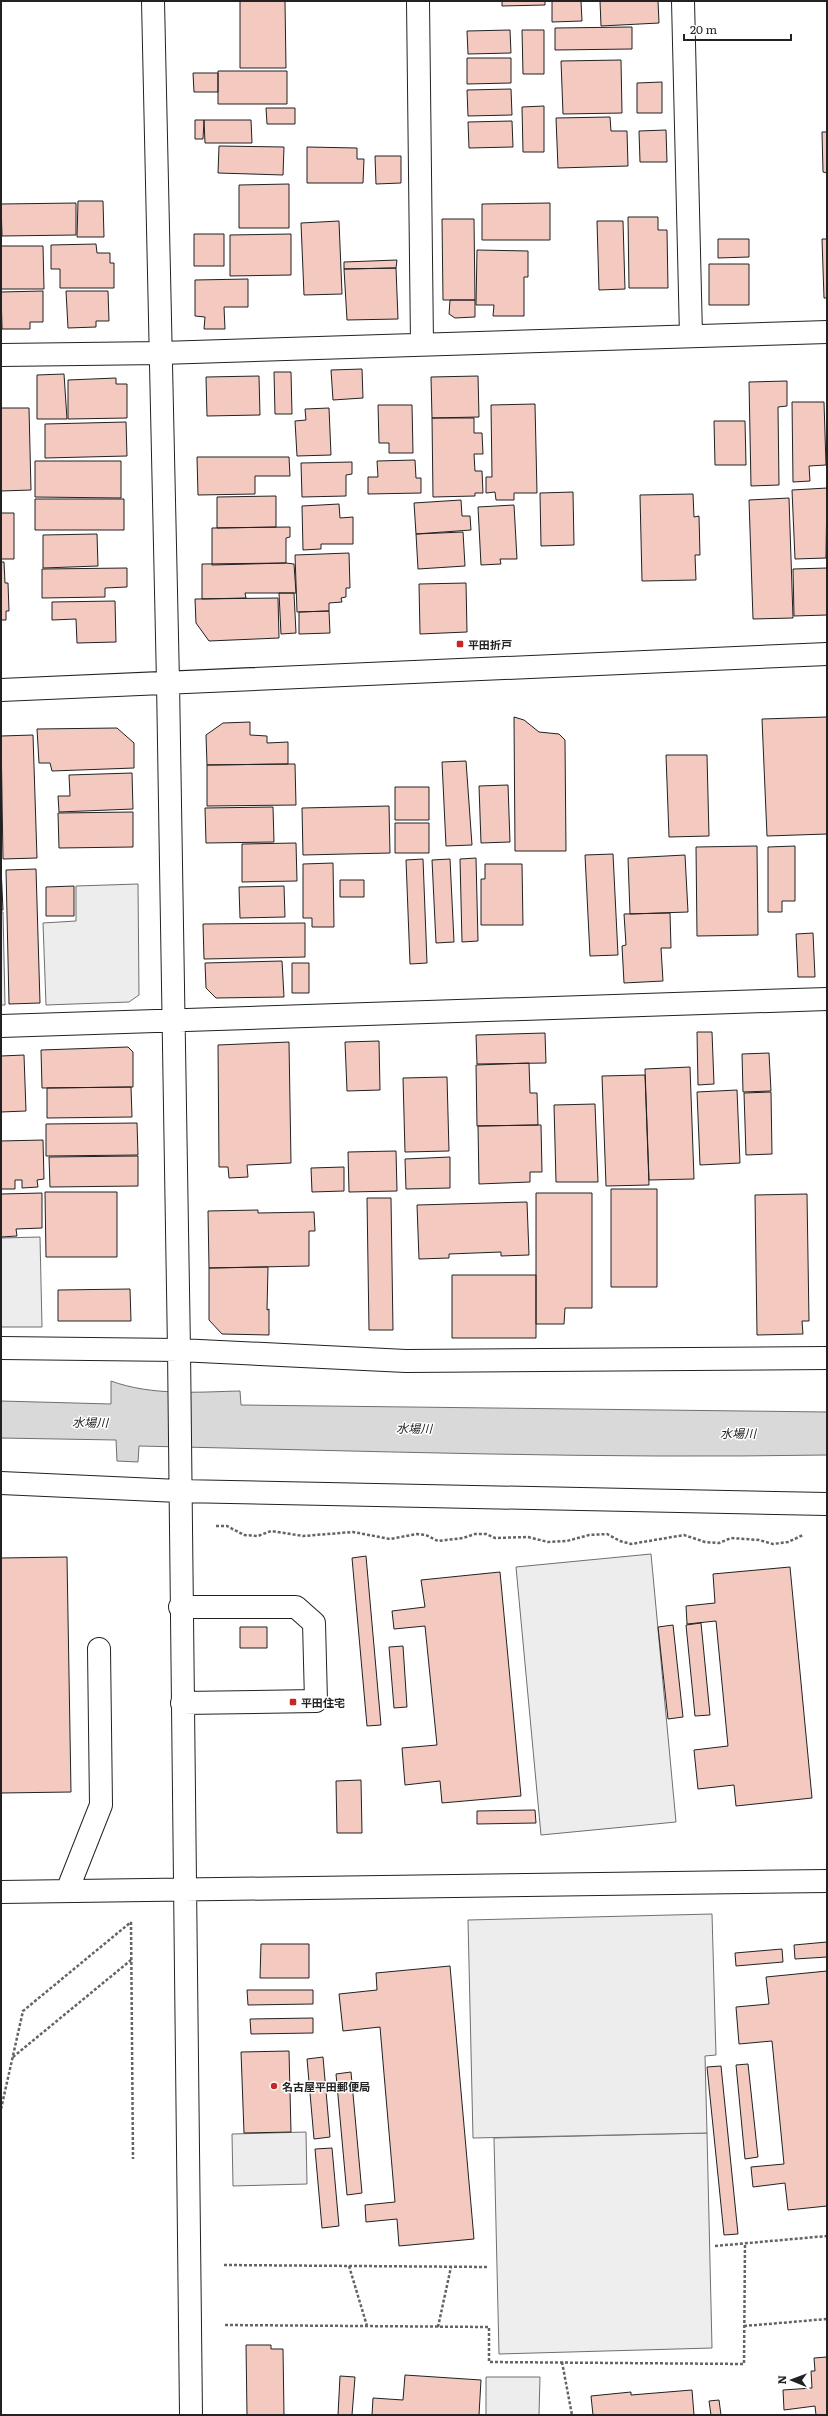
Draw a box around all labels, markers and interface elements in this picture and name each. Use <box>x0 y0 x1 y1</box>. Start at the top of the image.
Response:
scale bar <box>684 16 791 42</box>
text: 20 m <box>690 20 717 38</box>
place label: 平田折戸 <box>468 636 512 652</box>
marker: 平田折戸 <box>455 639 465 649</box>
water label: 水場川 <box>72 1413 110 1431</box>
water label: 水場川 <box>396 1419 434 1437</box>
water label: 水場川 <box>720 1424 758 1442</box>
place label: 平田住宅 <box>301 1694 345 1710</box>
marker: 平田住宅 <box>288 1697 298 1707</box>
place label: 名古屋平田郵便局 <box>282 2078 370 2094</box>
marker: 名古屋平田郵便局 <box>269 2081 279 2091</box>
north arrow <box>772 2360 812 2400</box>
text: N <box>773 2375 789 2385</box>

